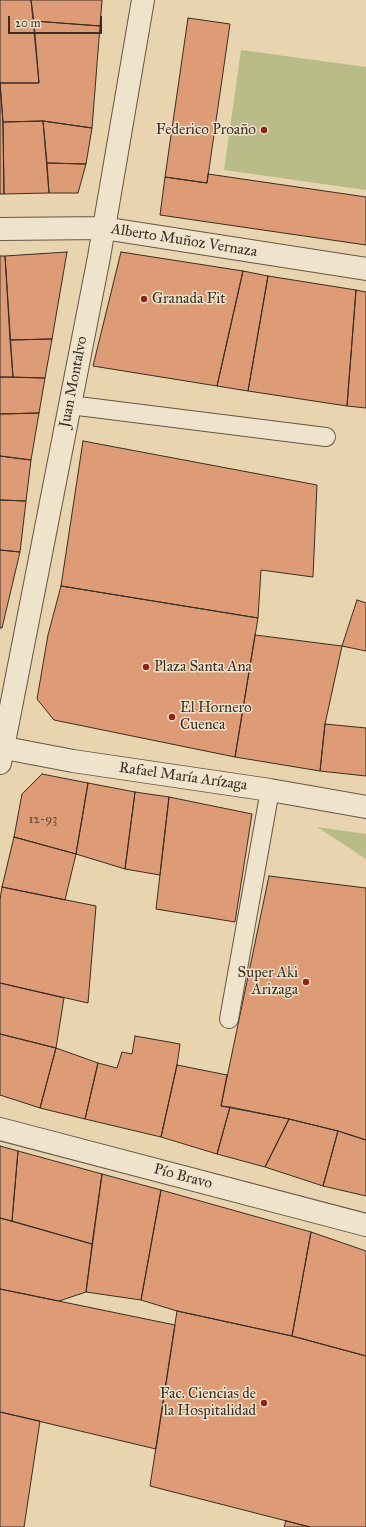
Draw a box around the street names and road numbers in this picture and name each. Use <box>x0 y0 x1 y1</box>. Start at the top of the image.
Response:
street label: Alberto Muñoz Vernaza <box>110 221 258 261</box>
street label: Juan Montalvo <box>56 335 92 429</box>
street label: Rafael María Arízaga <box>118 759 248 795</box>
street label: Pío Bravo <box>152 1161 214 1193</box>

